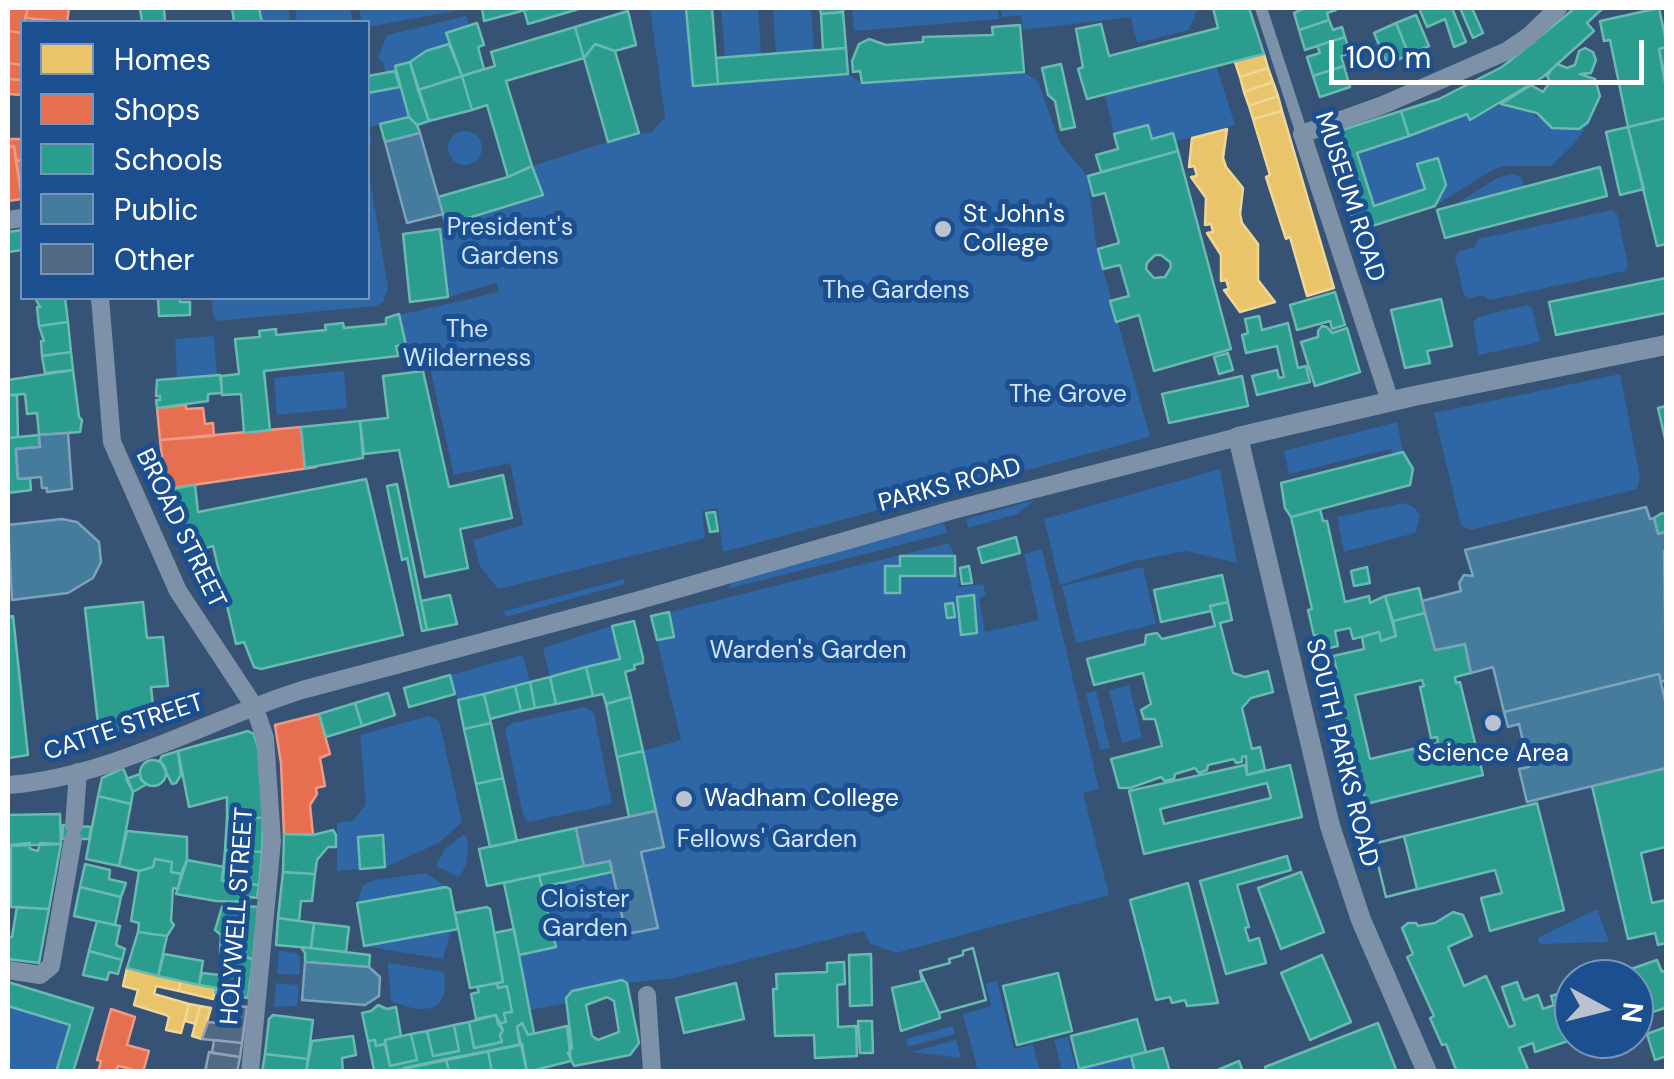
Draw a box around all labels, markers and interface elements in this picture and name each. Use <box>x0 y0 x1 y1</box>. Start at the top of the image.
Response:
legend <box>20 20 370 300</box>
scale bar <box>1334 20 1649 82</box>
text: 100 m <box>1346 38 1431 77</box>
text: Homes <box>114 40 211 79</box>
text: Shops <box>114 90 200 129</box>
street label: MUSEUM ROAD <box>1307 108 1391 286</box>
text: Schools <box>114 140 223 179</box>
text: Public <box>114 190 198 229</box>
place label: St John's College <box>963 200 1065 259</box>
park label: President's Gardens <box>447 213 573 272</box>
marker: St John's College <box>932 218 954 240</box>
text: Other <box>114 240 194 279</box>
park label: The Gardens <box>822 276 970 306</box>
park label: The Wilderness <box>403 315 531 374</box>
park label: The Grove <box>1009 380 1127 410</box>
street label: BROAD STREET <box>128 444 232 614</box>
street label: PARKS ROAD <box>875 453 1025 519</box>
park label: Warden's Garden <box>709 636 907 666</box>
street label: SOUTH PARKS ROAD <box>1298 636 1384 870</box>
street label: CATTE STREET <box>40 688 208 768</box>
marker: Science Area <box>1482 712 1504 734</box>
place label: Science Area <box>1417 739 1569 769</box>
place label: Wadham College <box>704 784 899 814</box>
marker: Wadham College <box>673 788 695 810</box>
street label: HOLYWELL STREET <box>215 806 261 1026</box>
park label: Fellows' Garden <box>677 825 857 855</box>
park label: Cloister Garden <box>540 885 630 944</box>
north arrow <box>1554 959 1654 1059</box>
text: N <box>1613 1000 1652 1025</box>

